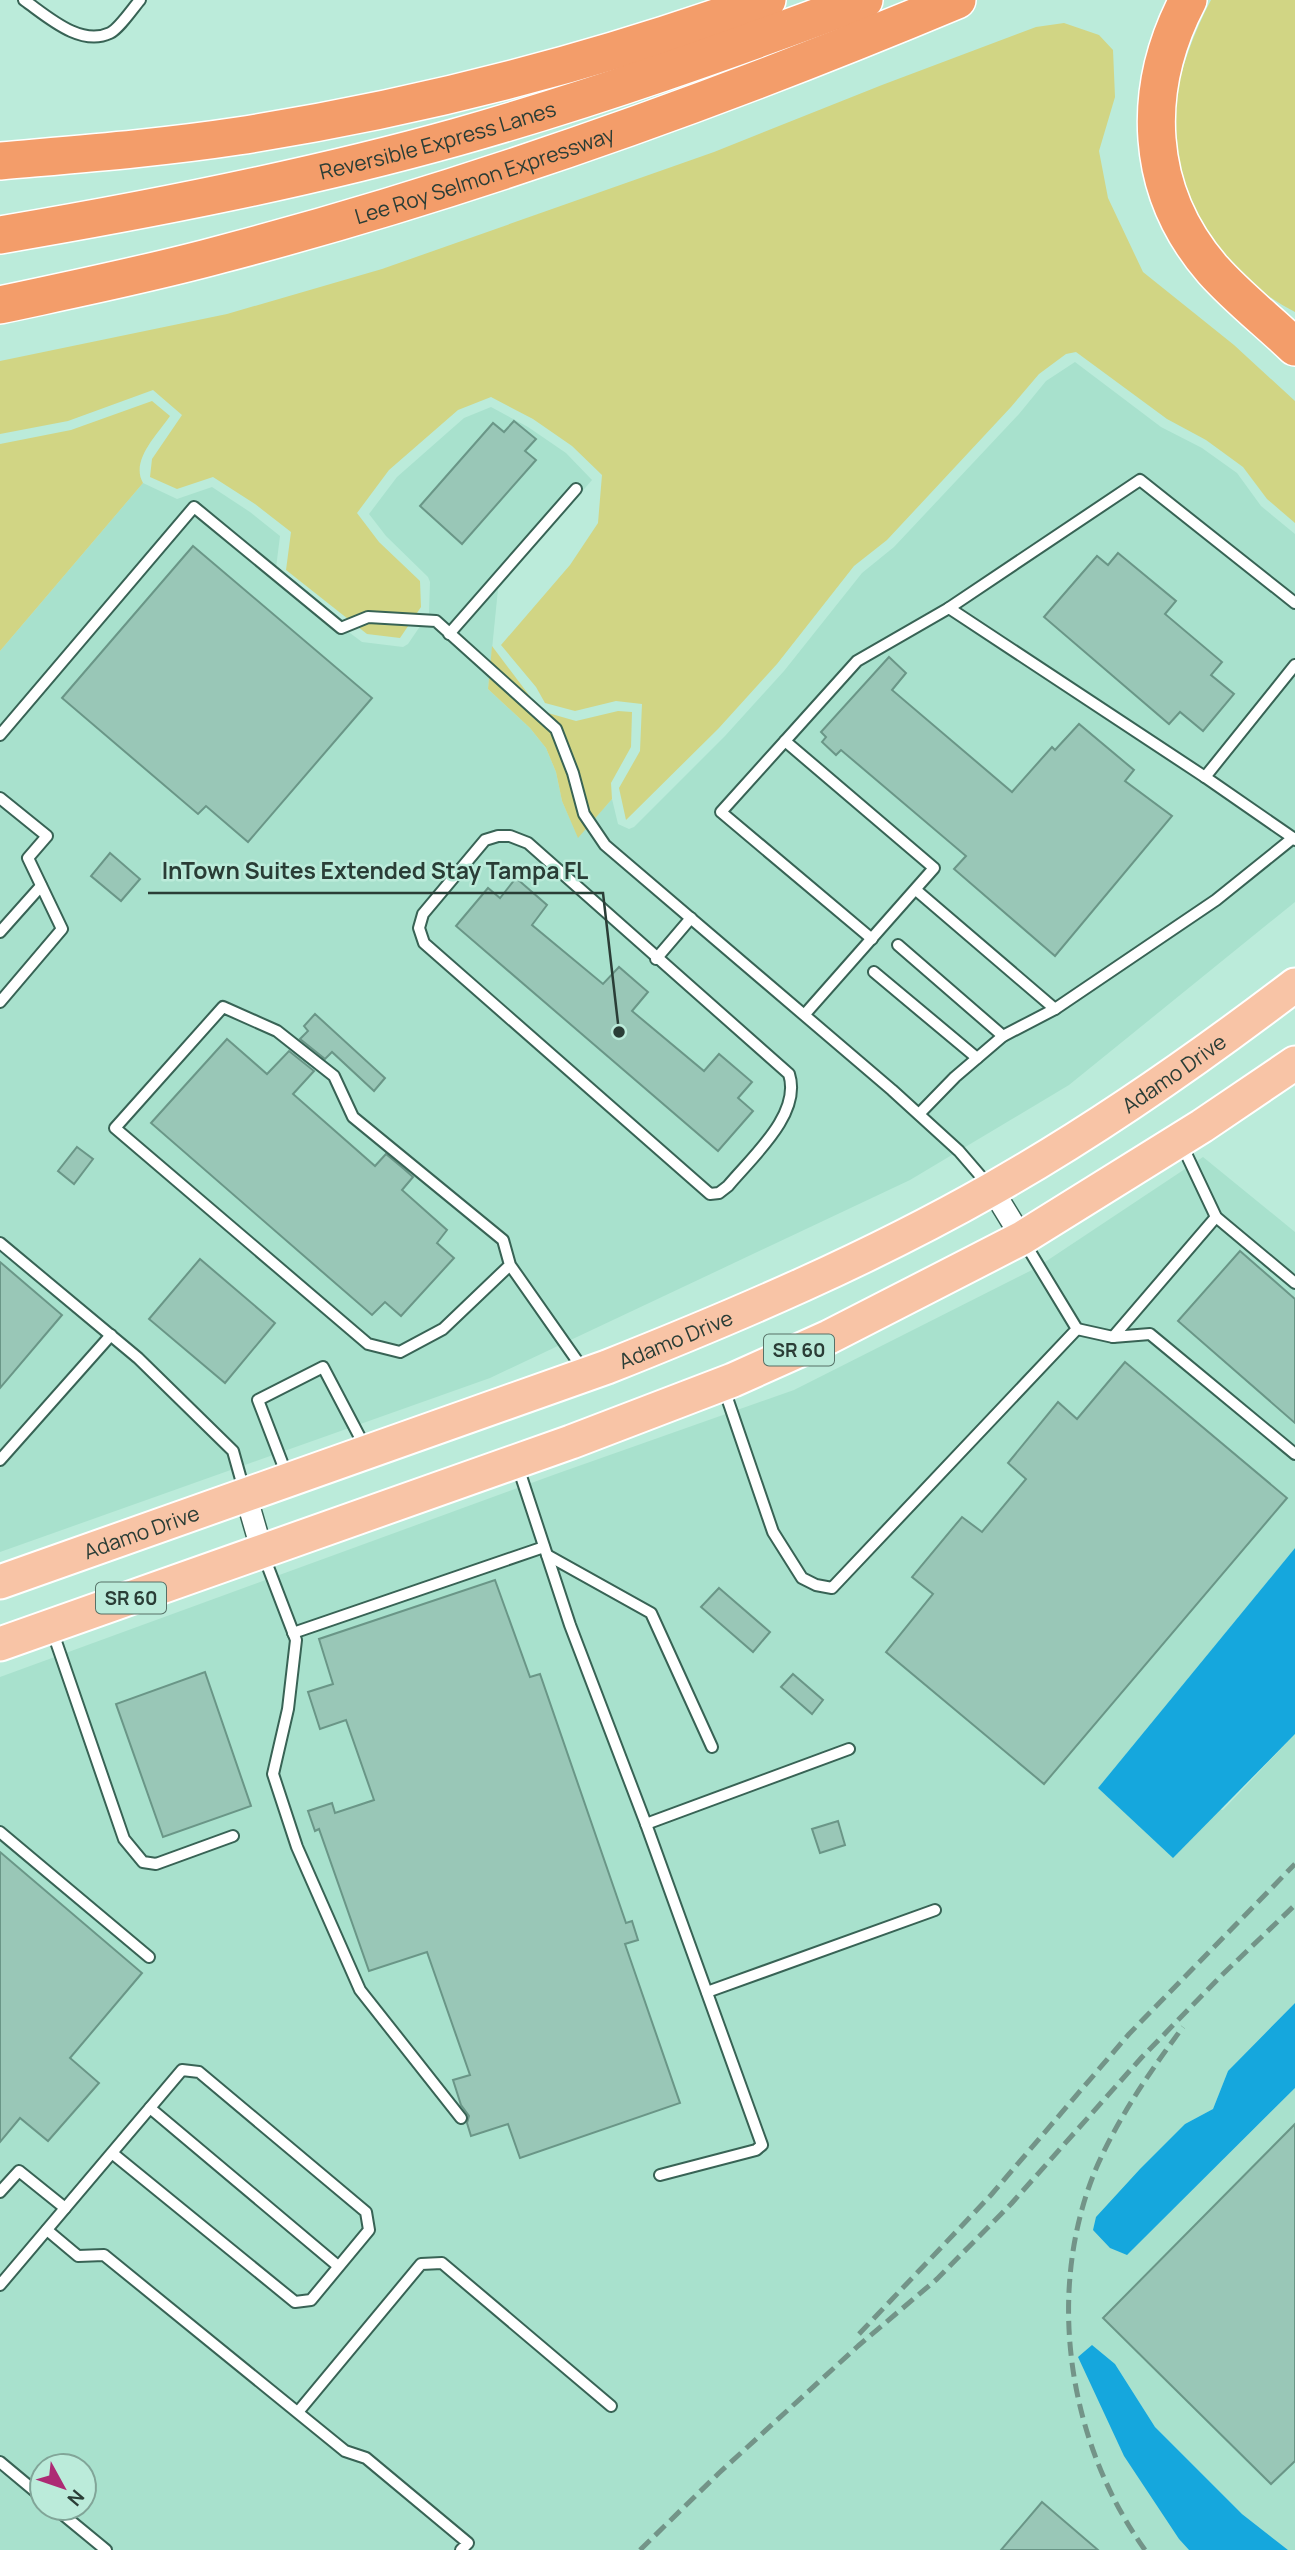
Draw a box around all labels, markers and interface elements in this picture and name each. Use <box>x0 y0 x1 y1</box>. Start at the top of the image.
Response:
street label: Reversible Express Lanes <box>317 94 559 186</box>
street label: Lee Roy Selmon Expressway <box>351 120 618 230</box>
callout: InTown Suites Extended Stay Tampa FL <box>148 849 603 893</box>
text: InTown Suites Extended Stay Tampa FL <box>162 854 588 886</box>
street label: Adamo Drive <box>1116 1027 1231 1119</box>
street label: Adamo Drive <box>614 1303 737 1375</box>
road number: SR 60 <box>764 1334 834 1366</box>
street label: Adamo Drive <box>80 1499 203 1565</box>
road number: SR 60 <box>96 1582 166 1614</box>
north arrow <box>28 2452 98 2522</box>
text: N <box>62 2484 90 2512</box>

